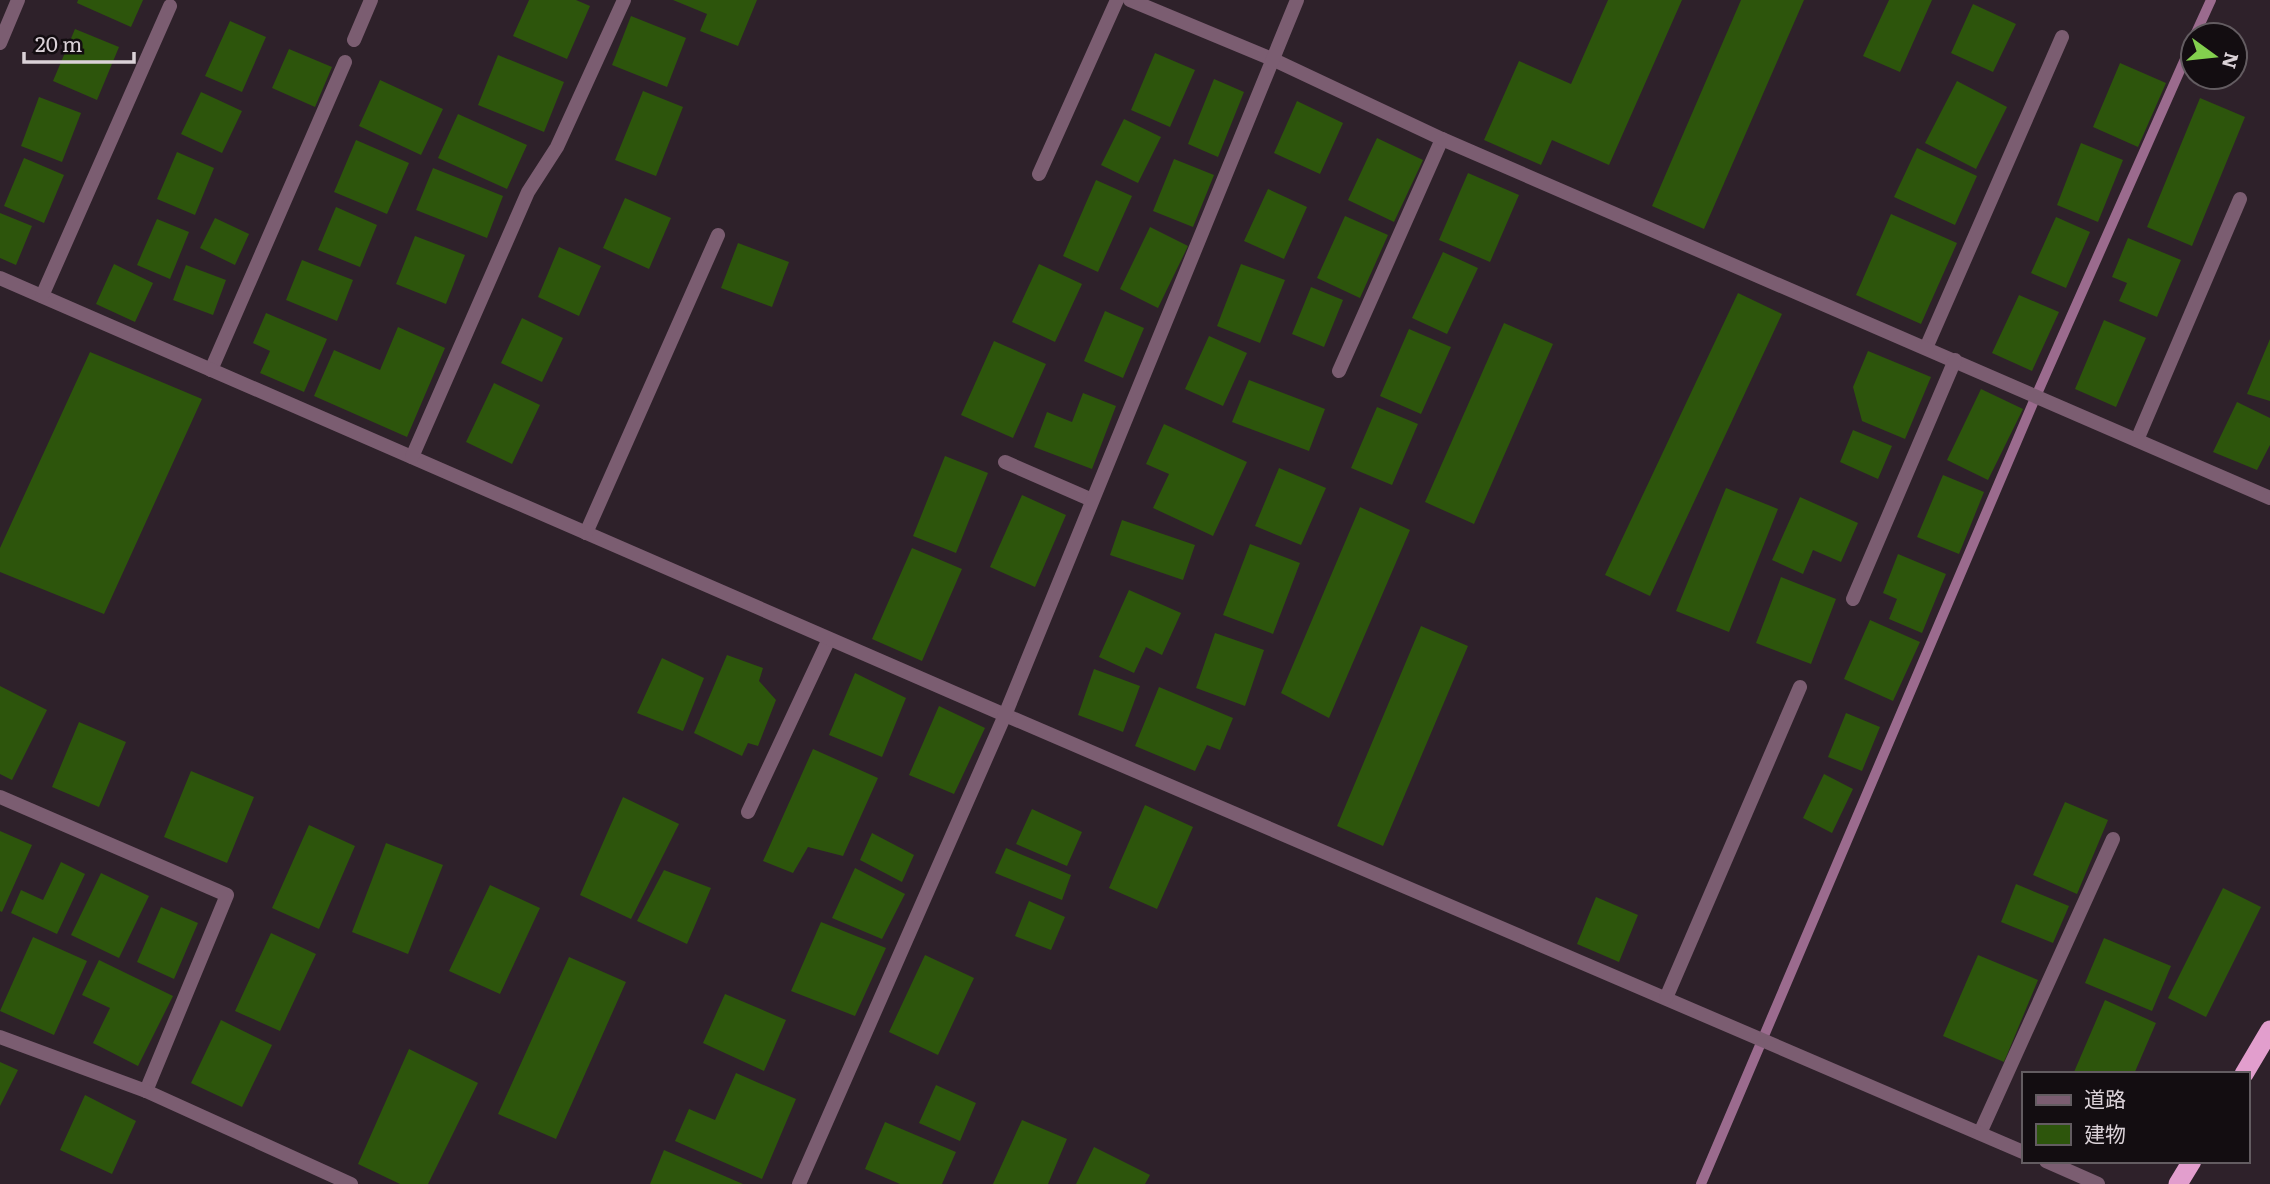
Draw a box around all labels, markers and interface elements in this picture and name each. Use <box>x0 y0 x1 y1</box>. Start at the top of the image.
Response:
scale bar <box>24 21 135 65</box>
north arrow <box>2179 21 2249 91</box>
text: 20 m <box>35 27 82 58</box>
text: N <box>2216 49 2247 72</box>
legend <box>2022 1072 2249 1163</box>
text: 道路 <box>2084 1082 2126 1113</box>
text: 建物 <box>2084 1117 2126 1148</box>

